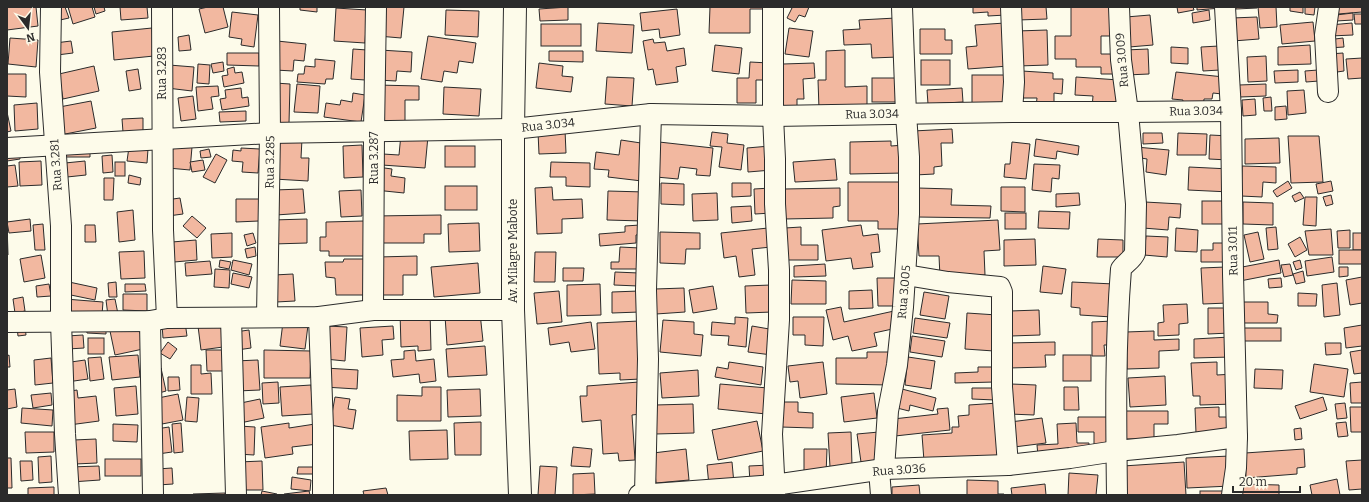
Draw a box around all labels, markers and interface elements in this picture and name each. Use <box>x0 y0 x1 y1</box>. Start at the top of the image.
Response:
north arrow <box>8 8 48 48</box>
text: N <box>24 30 36 45</box>
street label: Rua 3.009 <box>1113 32 1131 88</box>
street label: Rua 3.283 <box>155 46 169 100</box>
street label: Rua 3.034 <box>1169 104 1223 118</box>
street label: Rua 3.034 <box>845 107 899 121</box>
street label: Rua 3.034 <box>521 115 575 135</box>
street label: Rua 3.287 <box>367 132 381 184</box>
street label: Rua 3.285 <box>263 135 277 189</box>
street label: Rua 3.281 <box>47 139 65 191</box>
street label: Av. Milagre Mabote <box>506 199 520 303</box>
street label: Rua 3.011 <box>1226 226 1240 276</box>
street label: Rua 3.005 <box>895 264 913 320</box>
street label: Rua 3.036 <box>872 461 926 479</box>
scale bar <box>1233 468 1300 494</box>
text: 20 m <box>1239 475 1268 489</box>

